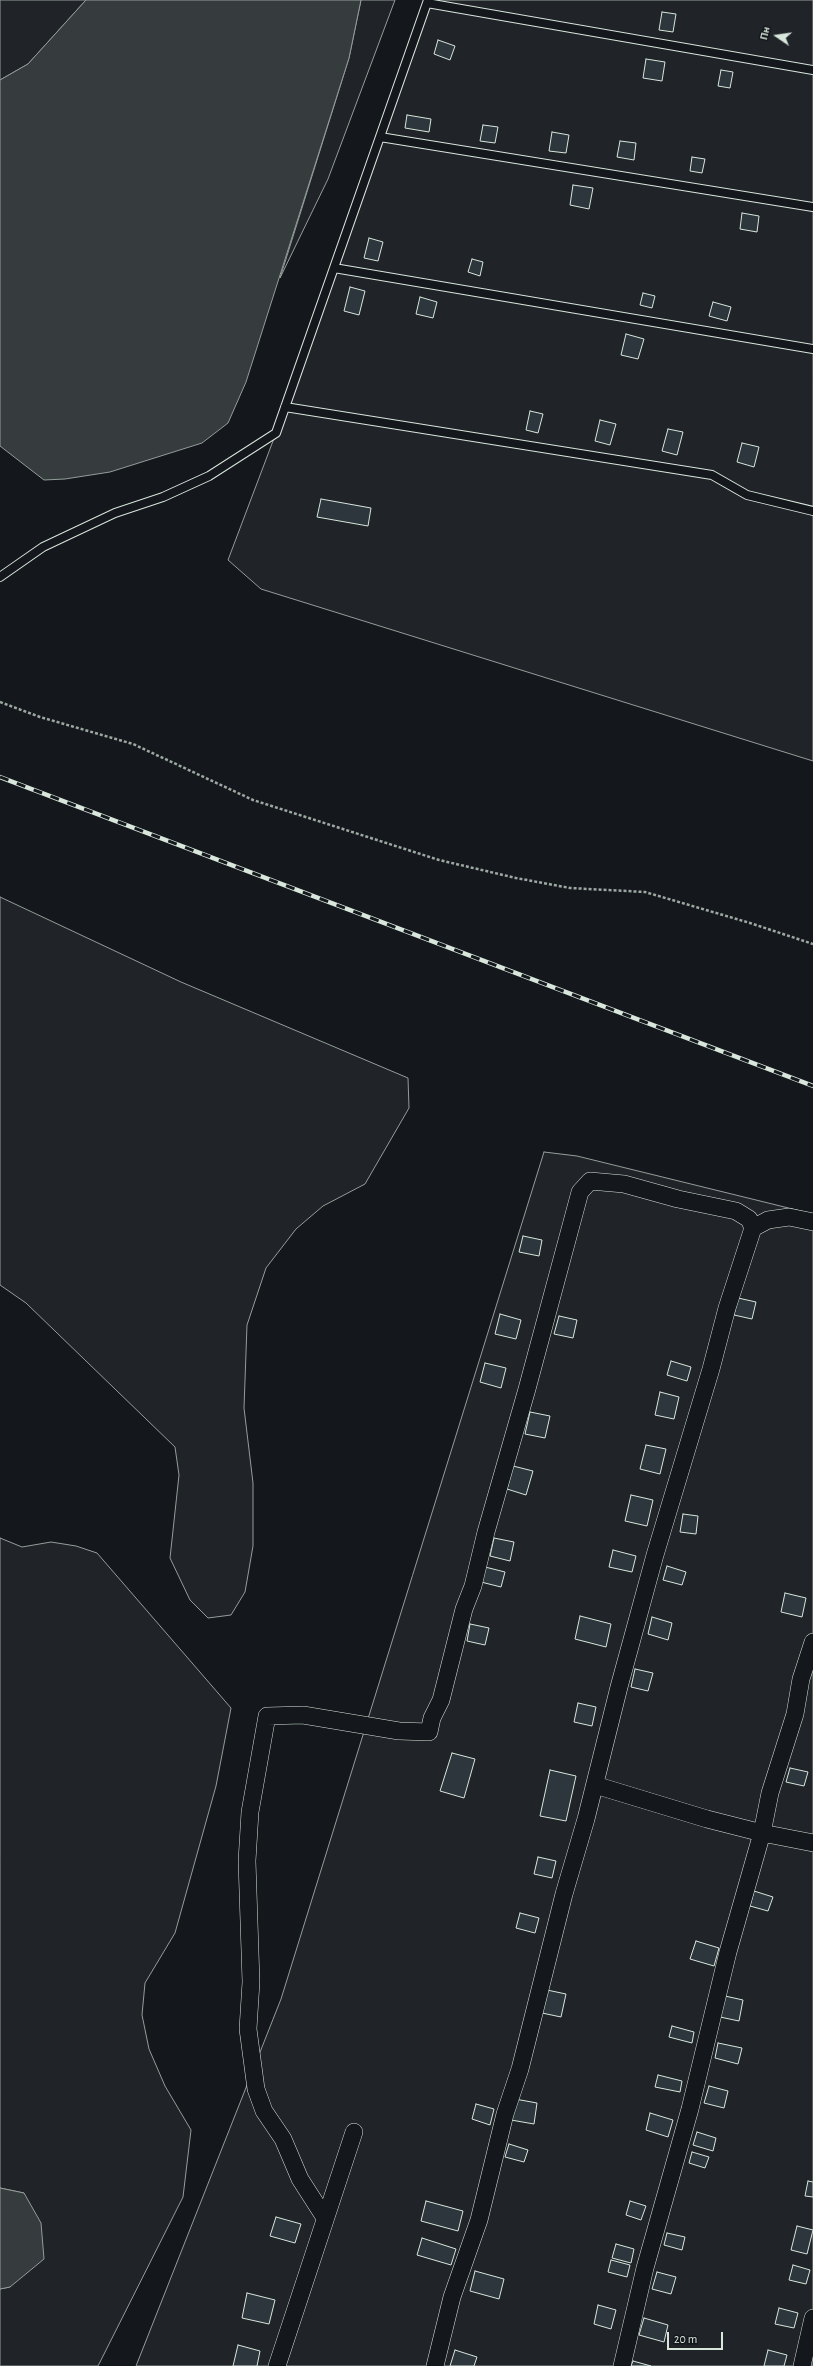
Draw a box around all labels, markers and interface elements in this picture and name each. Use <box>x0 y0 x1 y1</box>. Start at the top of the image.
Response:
north arrow <box>757 16 797 56</box>
text: Пн <box>758 25 772 41</box>
scale bar <box>669 2324 725 2350</box>
text: 20 m <box>674 2333 697 2345</box>

